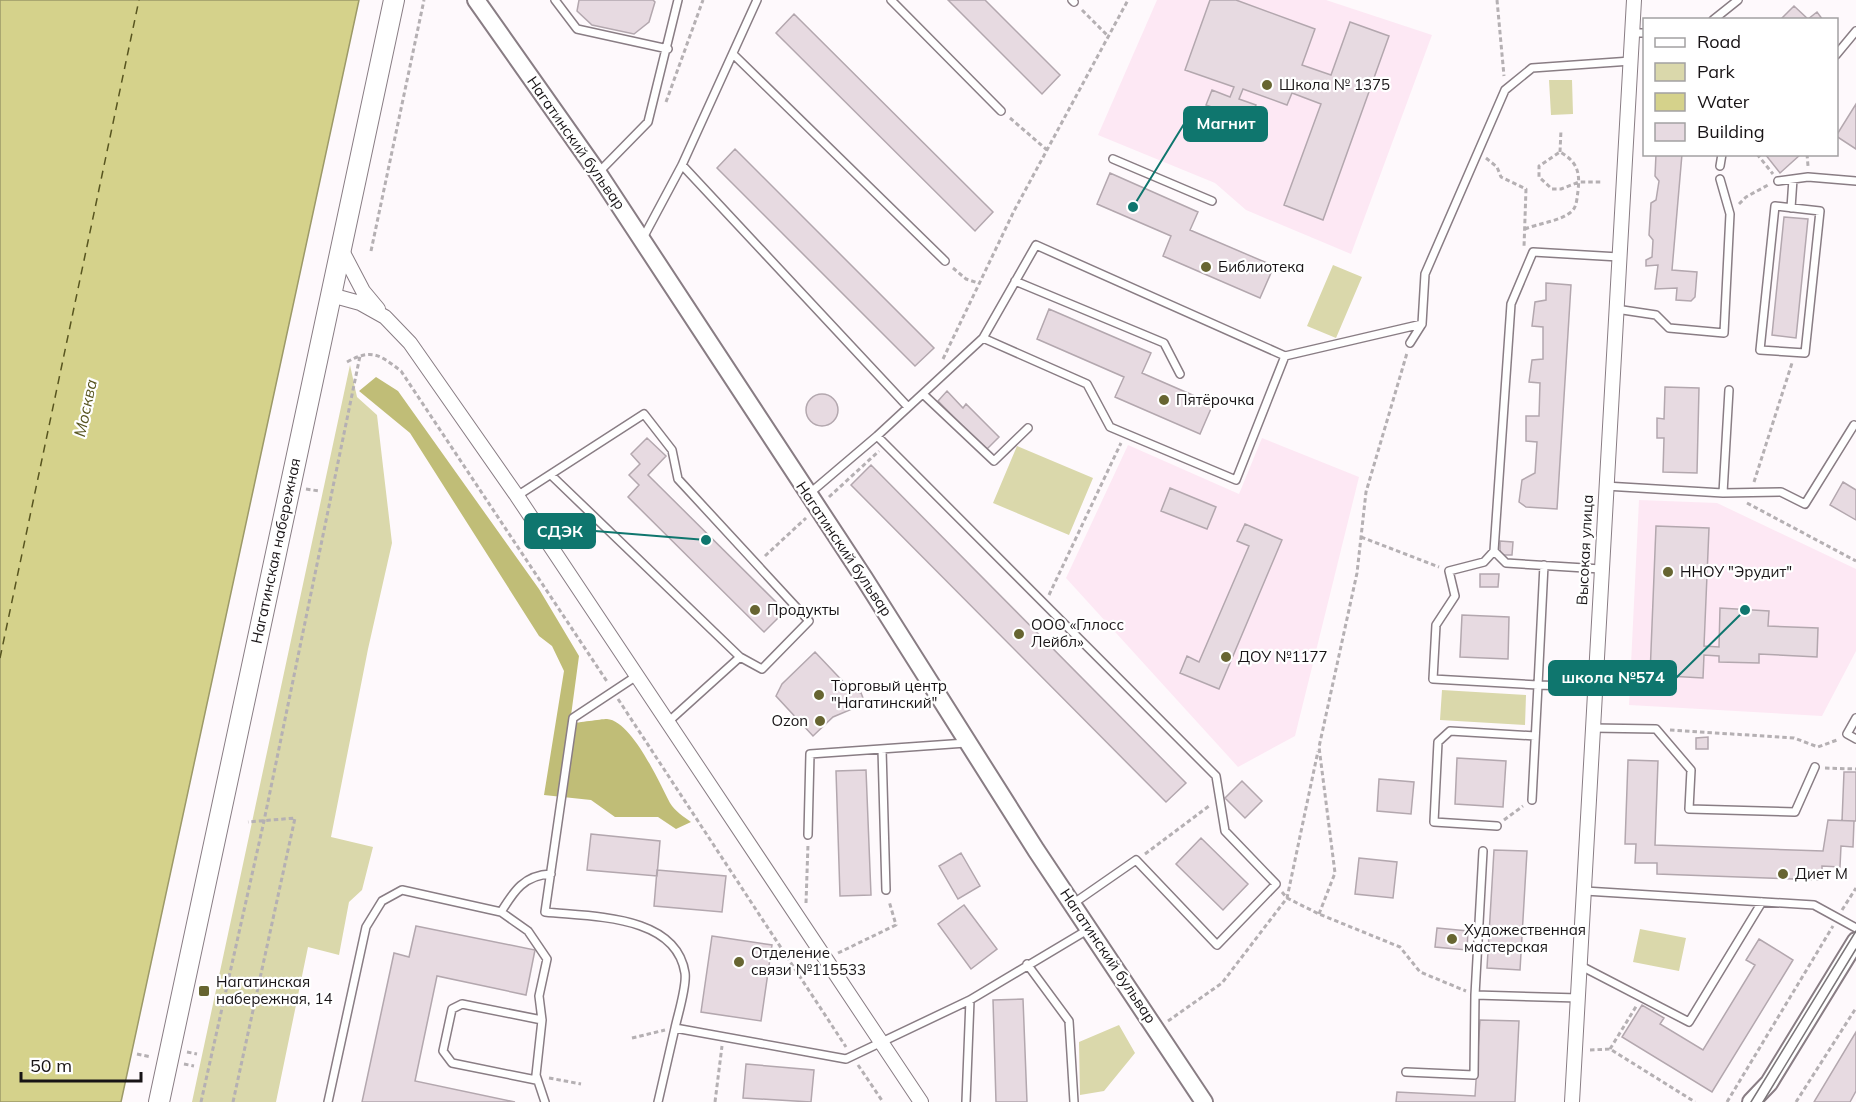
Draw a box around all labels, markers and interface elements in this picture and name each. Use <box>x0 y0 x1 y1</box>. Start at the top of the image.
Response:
legend <box>1643 18 1838 156</box>
text: Road <box>1697 30 1741 53</box>
text: Park <box>1697 60 1736 83</box>
street label: Нагатинский бульвар <box>523 72 630 213</box>
place label: Школа № 1375 <box>1279 75 1390 94</box>
marker: Школа № 1375 <box>1260 78 1274 92</box>
text: Water <box>1697 90 1750 113</box>
callout: Магнит <box>1184 107 1267 141</box>
text: Магнит <box>1196 113 1256 133</box>
text: Building <box>1697 120 1765 143</box>
place label: Библиотека <box>1218 257 1304 276</box>
marker: Библиотека <box>1199 260 1213 274</box>
water label: Москва <box>69 377 101 439</box>
place label: Пятёрочка <box>1176 390 1254 409</box>
marker: Пятёрочка <box>1157 393 1171 407</box>
street label: Нагатинская набережная <box>247 456 304 645</box>
street label: Нагатинский бульвар <box>792 478 897 620</box>
street label: Высокая улица <box>1572 494 1597 606</box>
callout: СДЭК <box>525 514 595 548</box>
text: СДЭК <box>537 521 583 541</box>
place label: ННОУ "Эрудит" <box>1680 562 1792 581</box>
marker: ННОУ "Эрудит" <box>1661 565 1675 579</box>
place label: Продукты <box>767 600 840 619</box>
marker: Продукты <box>748 603 762 617</box>
place label: ООО «Гллосс Лейбл» <box>1031 615 1124 651</box>
marker: ООО «Гллосс Лейбл» <box>1012 627 1026 641</box>
place label: ДОУ №1177 <box>1238 647 1327 666</box>
marker: ДОУ №1177 <box>1219 650 1233 664</box>
callout: школа №574 <box>1549 661 1676 695</box>
text: школа №574 <box>1561 667 1665 687</box>
place label: Торговый центр "Нагатинский" <box>831 676 947 712</box>
marker: Торговый центр "Нагатинский" <box>812 688 826 702</box>
place label: Ozon <box>771 711 808 730</box>
marker: Ozon <box>813 714 827 728</box>
place label: Диет М <box>1795 864 1848 883</box>
marker: Диет М <box>1776 867 1790 881</box>
street label: Нагатинский бульвар <box>1056 885 1161 1027</box>
place label: Художественная мастерская <box>1464 920 1586 956</box>
marker: Художественная мастерская <box>1445 932 1459 946</box>
place label: Отделение связи №115533 <box>751 943 866 979</box>
marker: Отделение связи №115533 <box>732 955 746 969</box>
place label: Нагатинская набережная, 14 <box>216 972 332 1008</box>
marker: Нагатинская набережная, 14 <box>197 984 211 998</box>
scale bar <box>21 1045 141 1083</box>
text: 50 m <box>30 1054 72 1077</box>

